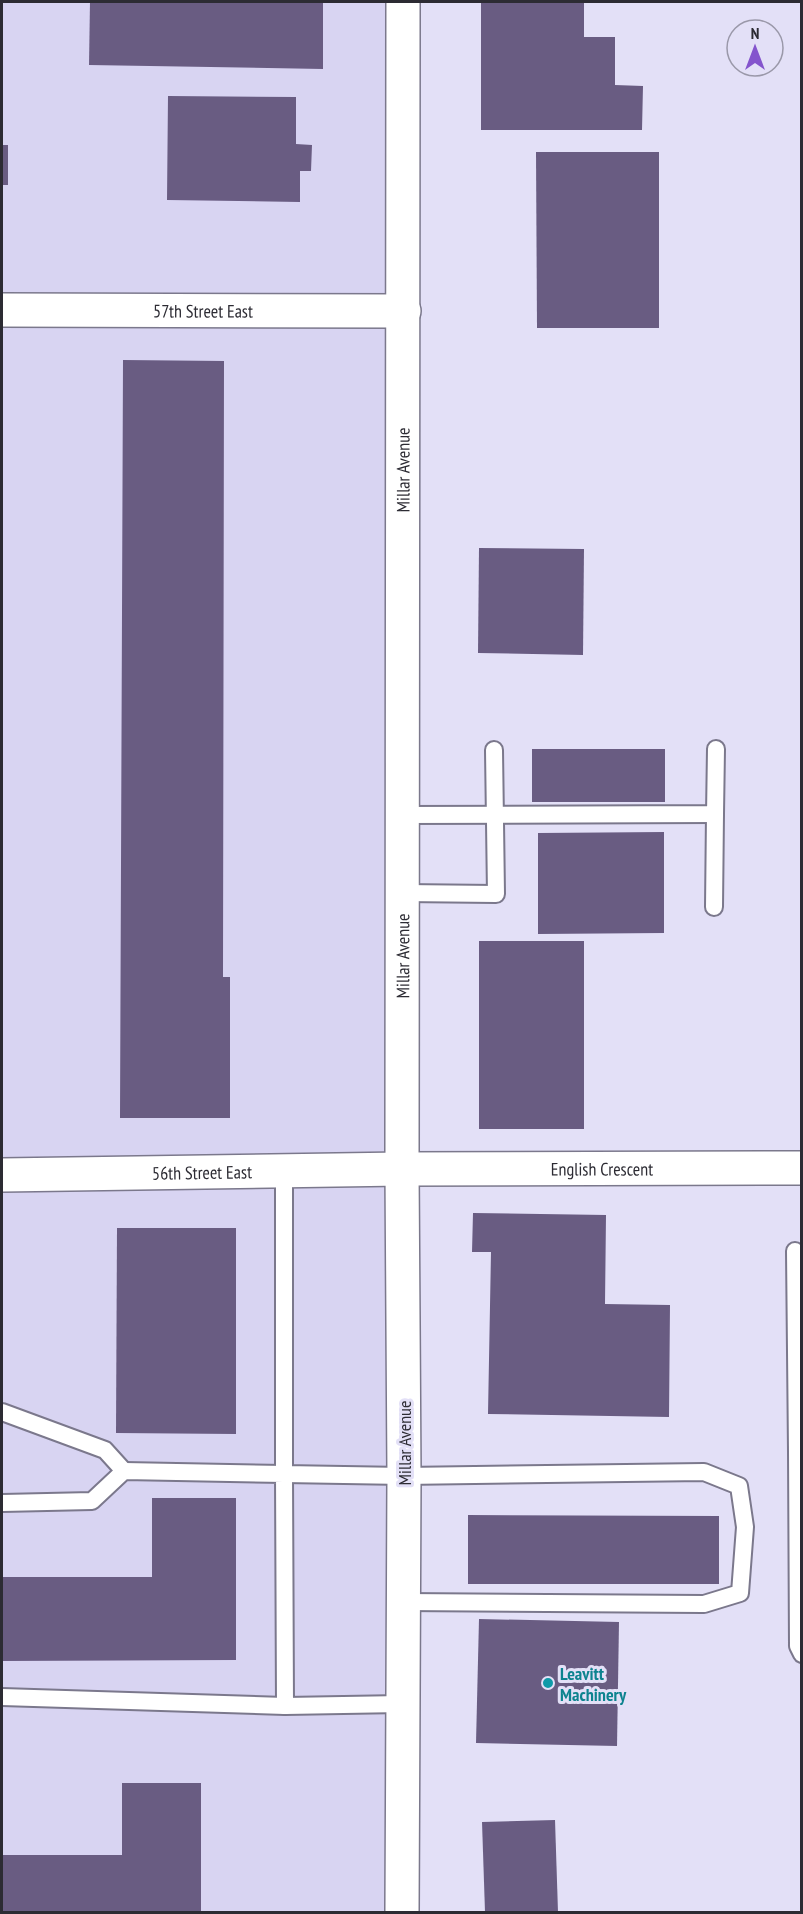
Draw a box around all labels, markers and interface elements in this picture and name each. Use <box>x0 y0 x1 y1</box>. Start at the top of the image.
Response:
north arrow <box>725 18 785 78</box>
text: N <box>751 23 759 43</box>
street label: 57th Street East <box>153 299 253 322</box>
street label: Millar Avenue <box>391 428 414 512</box>
street label: Millar Avenue <box>391 914 414 998</box>
street label: English Crescent <box>551 1157 653 1180</box>
street label: 56th Street East <box>152 1160 252 1184</box>
street label: Millar Avenue <box>393 1401 416 1485</box>
place label: Leavitt Machinery <box>560 1662 627 1706</box>
marker: Leavitt Machinery <box>541 1676 555 1690</box>

